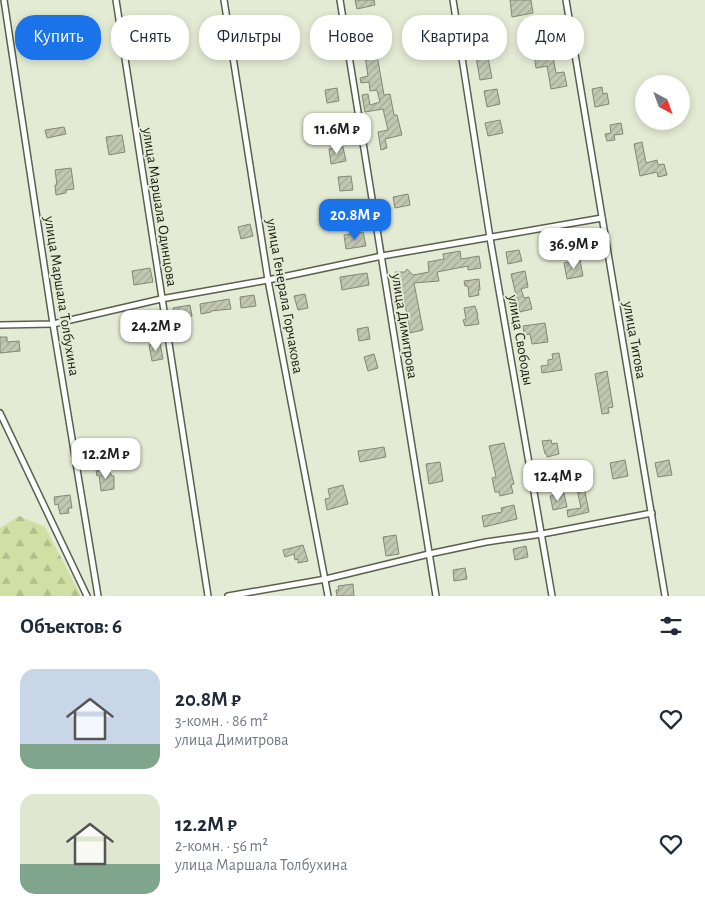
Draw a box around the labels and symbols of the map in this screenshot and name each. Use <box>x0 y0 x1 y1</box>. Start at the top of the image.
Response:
north arrow <box>635 75 690 130</box>
pin: 11.6M ₽ <box>291 112 383 155</box>
street label: улица Маршала Одинцова <box>139 126 179 288</box>
pin: 20.8M ₽ <box>309 198 401 241</box>
street label: улица Маршала Толбухина <box>41 214 82 377</box>
street label: улица Генерала Горчакова <box>263 217 306 375</box>
pin: 36.9M ₽ <box>528 228 620 270</box>
street label: улица Димитрова <box>389 271 420 380</box>
street label: улица Свободы <box>505 293 536 387</box>
street label: улица Титова <box>620 299 649 380</box>
pin: 24.2M ₽ <box>110 310 202 352</box>
pin: 12.2M ₽ <box>60 438 152 480</box>
pin: 12.4M ₽ <box>512 460 604 502</box>

